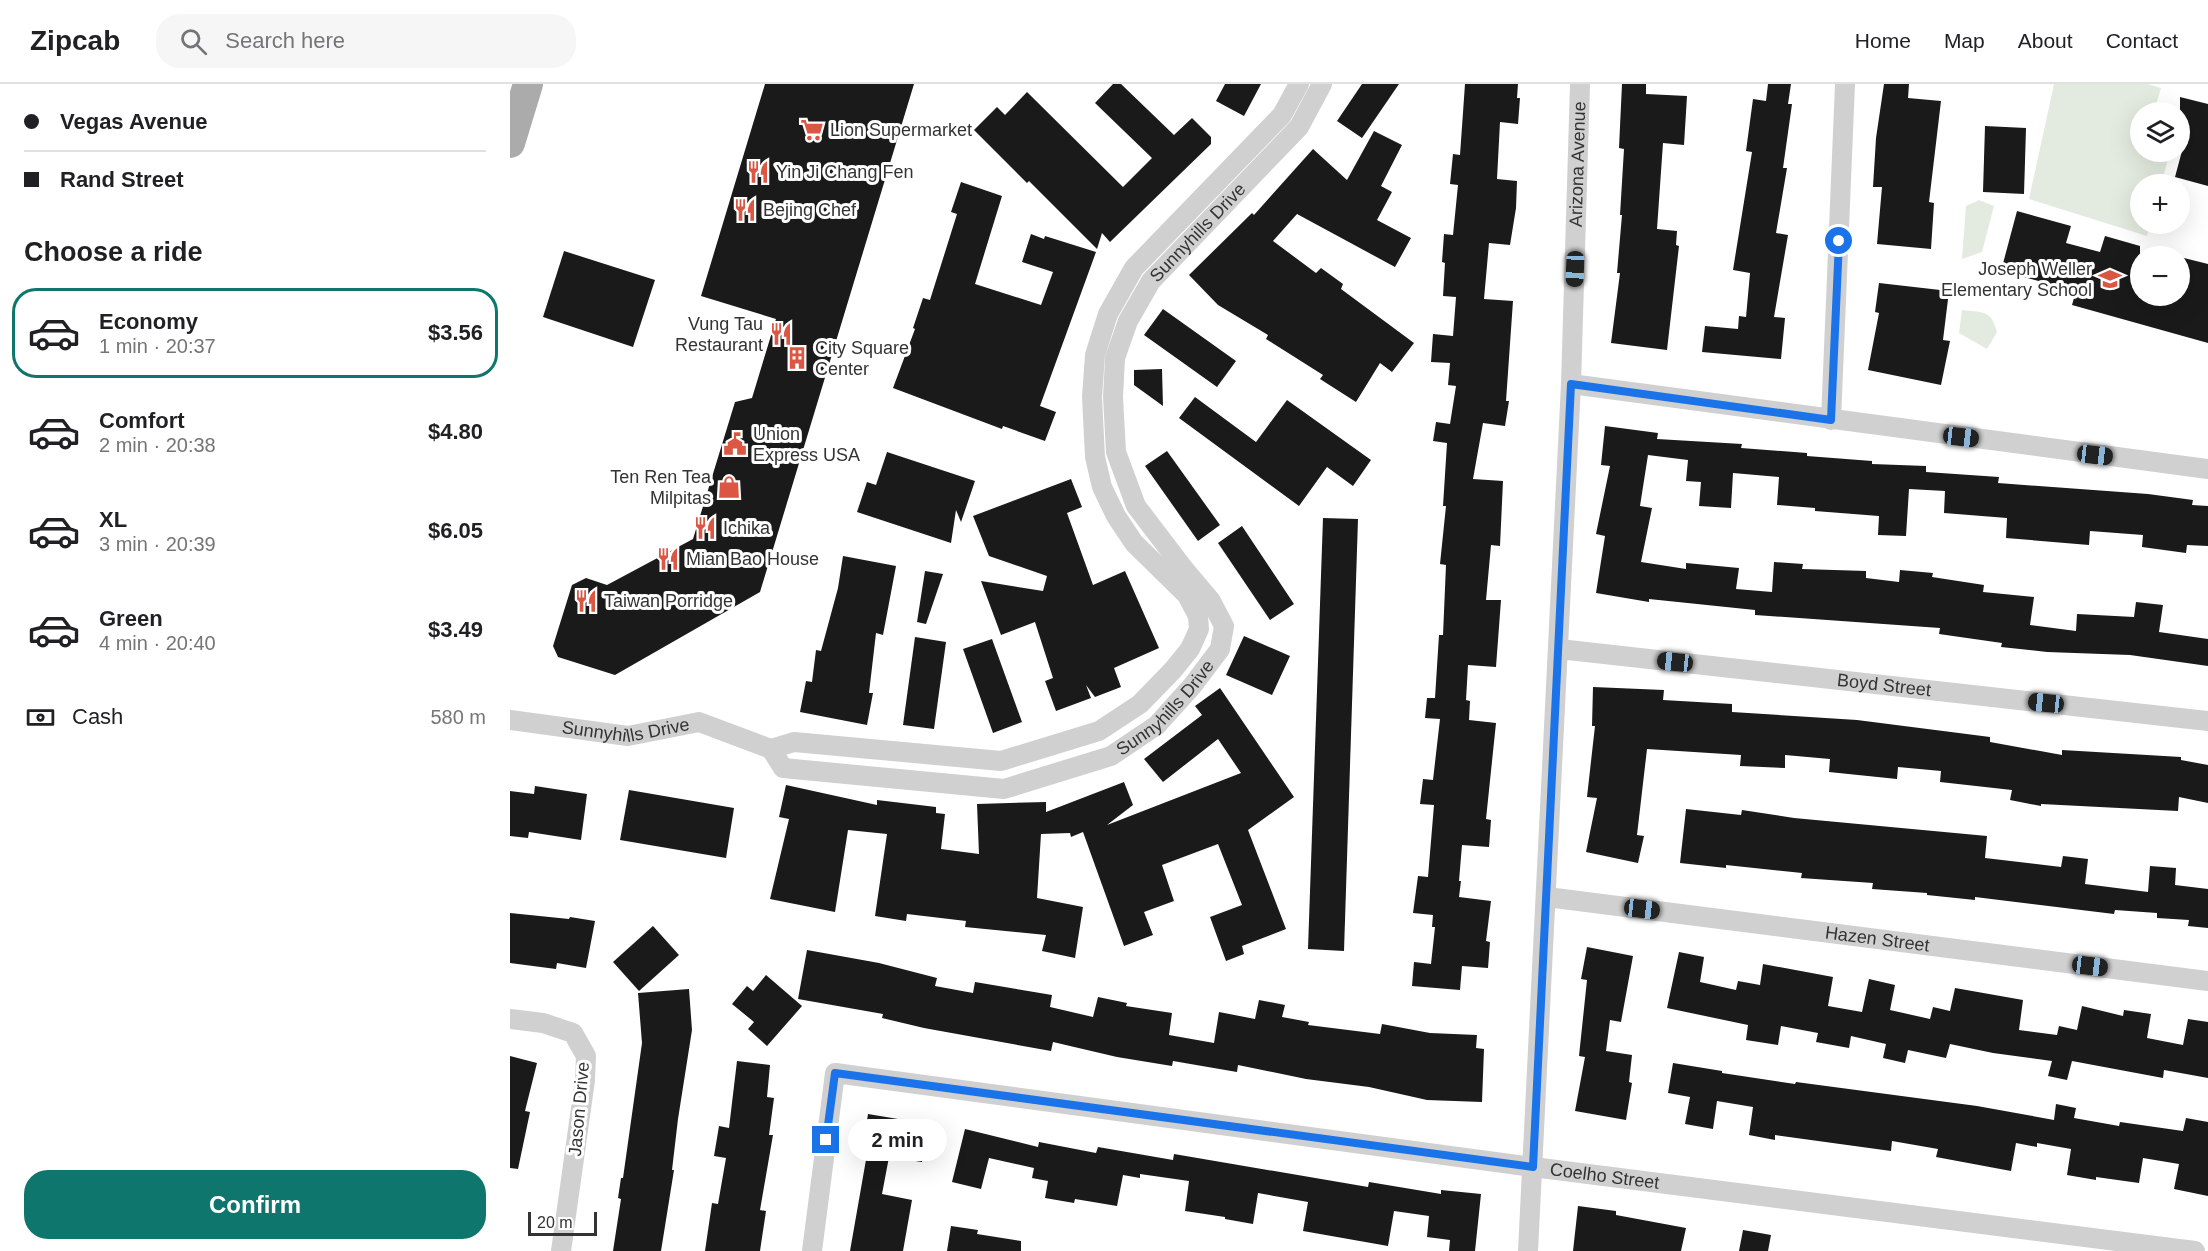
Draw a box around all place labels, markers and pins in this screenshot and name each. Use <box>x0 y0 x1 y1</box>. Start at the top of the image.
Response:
supermarket icon: Lion Supermarket <box>799 117 825 143</box>
place label: Lion Supermarket <box>830 120 972 140</box>
restaurant icon: Yin Ji Chang Fen <box>745 159 771 185</box>
place label: Yin Ji Chang Fen <box>776 162 913 182</box>
restaurant icon: Bejing Chef <box>732 197 758 223</box>
place label: Bejing Chef <box>763 200 857 220</box>
place label: Joseph Weller Elementary School <box>1941 259 2092 300</box>
school or university icon: Joseph Weller Elementary School <box>2097 266 2123 292</box>
place label: Vung Tau Restaurant <box>675 314 763 355</box>
restaurant icon: Vung Tau Restaurant <box>768 321 794 347</box>
place label: City Square Center <box>815 338 909 379</box>
building icon: City Square Center <box>784 345 810 371</box>
place label: Union Express USA <box>753 424 860 465</box>
public building icon: Union Express USA <box>722 431 748 457</box>
place label: Ten Ren Tea Milpitas <box>610 467 712 508</box>
shop icon: Ten Ren Tea Milpitas <box>716 474 742 500</box>
restaurant icon: Ichika <box>692 515 718 541</box>
place label: Ichika <box>723 518 771 538</box>
restaurant icon: Mian Bao House <box>655 546 681 572</box>
place label: Mian Bao House <box>686 549 819 569</box>
restaurant icon: Taiwan Porridge <box>573 588 599 614</box>
place label: Taiwan Porridge <box>604 591 733 611</box>

